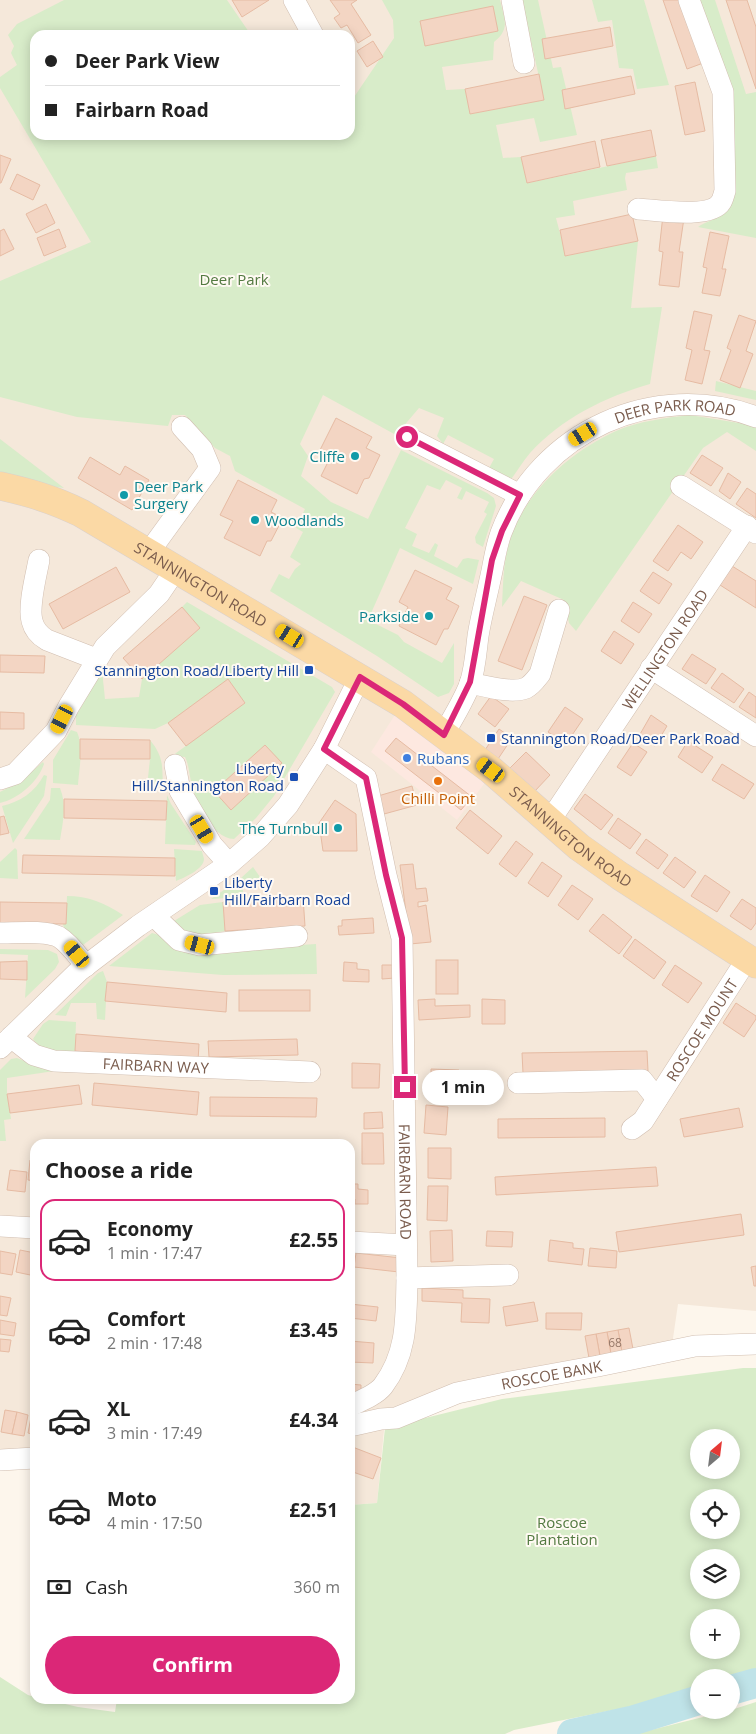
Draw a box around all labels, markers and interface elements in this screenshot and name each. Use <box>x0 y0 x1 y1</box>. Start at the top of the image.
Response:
text: Deer Park View <box>75 48 219 74</box>
text: Fairbarn Road <box>75 97 209 123</box>
park label: Deer Park <box>199 269 269 289</box>
street label: DEER PARK ROAD <box>611 395 738 428</box>
car <box>566 420 599 448</box>
route start <box>396 426 418 448</box>
place label: Cliffe <box>309 446 345 466</box>
marker: Cliffe <box>349 450 361 462</box>
place label: Deer Park Surgery <box>134 476 203 513</box>
marker: Deer Park Surgery <box>118 489 130 501</box>
place label: Woodlands <box>265 510 344 530</box>
marker: Woodlands <box>249 514 261 526</box>
street label: STANNINGTON ROAD <box>131 537 271 631</box>
street label: WELLINGTON ROAD <box>617 585 712 713</box>
place label: Parkside <box>359 606 419 626</box>
marker: Parkside <box>423 610 435 622</box>
car <box>273 622 306 650</box>
place label: Stannington Road/Liberty Hill <box>94 660 299 680</box>
marker: Stannington Road/Liberty Hill <box>303 664 315 676</box>
car <box>48 702 75 736</box>
place label: Stannington Road/Deer Park Road <box>501 728 740 748</box>
marker: Stannington Road/Deer Park Road <box>485 732 497 744</box>
place label: Rubans <box>417 748 469 768</box>
marker: Rubans <box>401 752 413 764</box>
car <box>474 755 507 785</box>
place label: Liberty Hill/Stannington Road <box>131 758 284 795</box>
marker: Liberty Hill/Stannington Road <box>288 771 300 783</box>
marker: Chilli Point <box>432 775 444 787</box>
street label: STANNINGTON ROAD <box>506 781 636 891</box>
place label: Chilli Point <box>401 788 475 808</box>
car <box>187 812 216 846</box>
place label: The Turnbull <box>239 818 328 838</box>
marker: The Turnbull <box>332 822 344 834</box>
place label: Liberty Hill/Fairbarn Road <box>224 872 350 909</box>
marker: Liberty Hill/Fairbarn Road <box>208 885 220 897</box>
car <box>183 934 216 956</box>
car <box>61 938 92 970</box>
street label: ROSCOE MOUNT <box>661 974 742 1085</box>
street label: FAIRBARN WAY <box>102 1053 210 1078</box>
callout: 1 min <box>422 1070 505 1104</box>
route end <box>394 1076 416 1098</box>
text: 1 min <box>441 1076 485 1098</box>
street label: FAIRBARN ROAD <box>395 1124 416 1240</box>
text: Choose a ride <box>45 1154 193 1184</box>
text: Economy <box>107 1216 193 1242</box>
icon: car <box>47 1218 92 1263</box>
text: £2.55 <box>289 1227 338 1253</box>
text: 1 min · 17:47 <box>107 1242 202 1264</box>
text: Comfort <box>107 1306 186 1332</box>
icon: car <box>47 1308 92 1353</box>
text: £3.45 <box>289 1317 338 1343</box>
text: 2 min · 17:48 <box>107 1332 202 1354</box>
house number: 68 <box>608 1334 622 1351</box>
street label: ROSCOE BANK <box>499 1355 604 1394</box>
text: XL <box>107 1396 130 1422</box>
icon: car <box>47 1398 92 1443</box>
text: £4.34 <box>289 1407 338 1433</box>
text: 3 min · 17:49 <box>107 1422 202 1444</box>
north arrow <box>690 1429 740 1479</box>
map controls <box>690 1429 740 1719</box>
text: Moto <box>107 1486 157 1512</box>
icon: car <box>47 1488 92 1533</box>
button: locate <box>690 1489 740 1539</box>
text: £2.51 <box>289 1497 338 1523</box>
text: 4 min · 17:50 <box>107 1512 202 1534</box>
park label: Roscoe Plantation <box>526 1512 598 1549</box>
button: layers <box>690 1549 740 1599</box>
icon: cash <box>45 1573 73 1601</box>
text: Cash <box>85 1574 128 1600</box>
text: 360 m <box>294 1576 340 1598</box>
button: + <box>690 1609 740 1659</box>
button: Confirm <box>45 1636 340 1694</box>
button: − <box>690 1669 740 1719</box>

